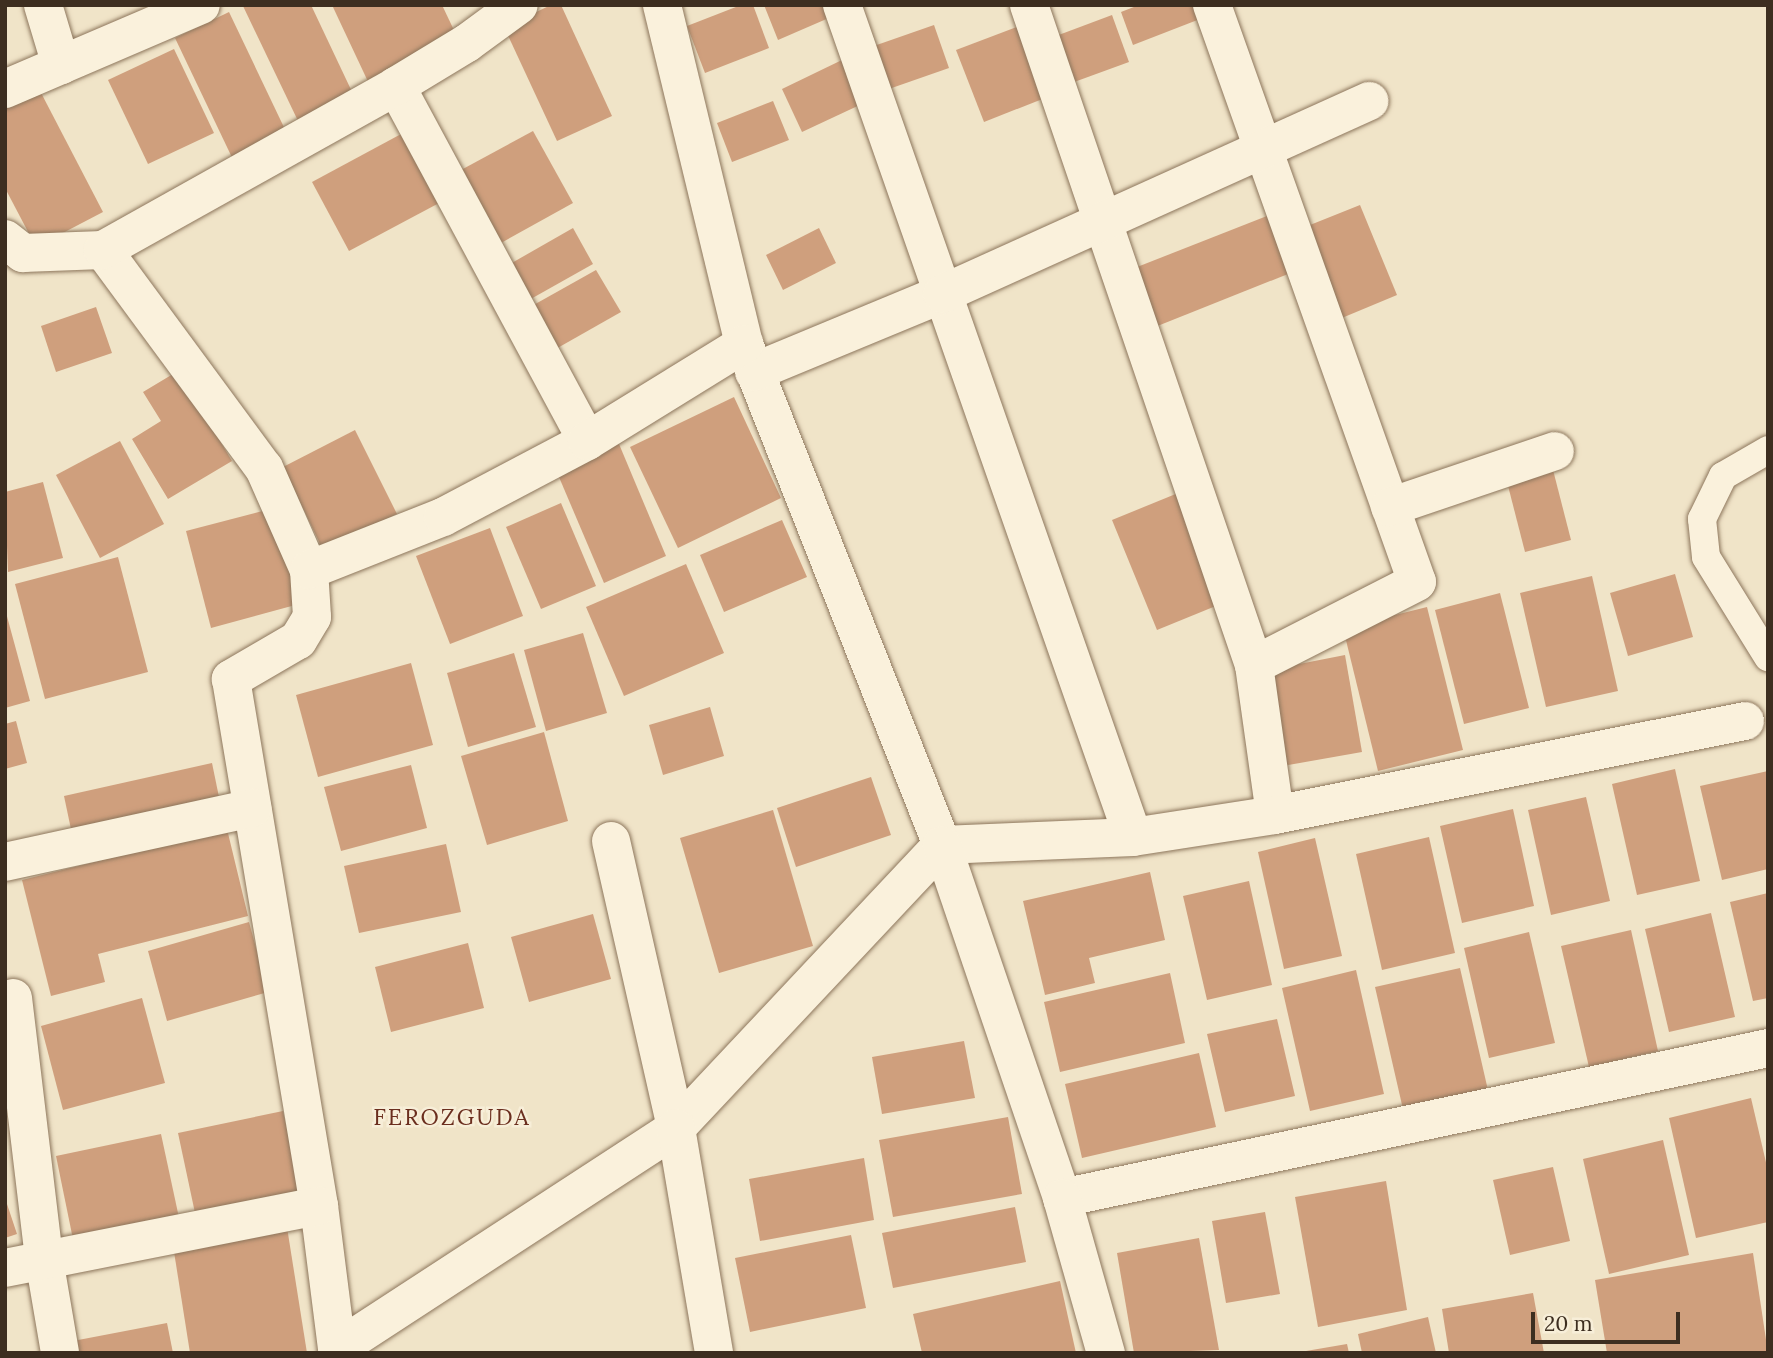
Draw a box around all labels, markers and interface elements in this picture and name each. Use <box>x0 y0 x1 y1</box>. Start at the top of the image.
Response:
district label: FEROZGUDA <box>374 1103 530 1131</box>
scale bar <box>1535 1298 1684 1342</box>
text: 20 m <box>1544 1310 1593 1337</box>

